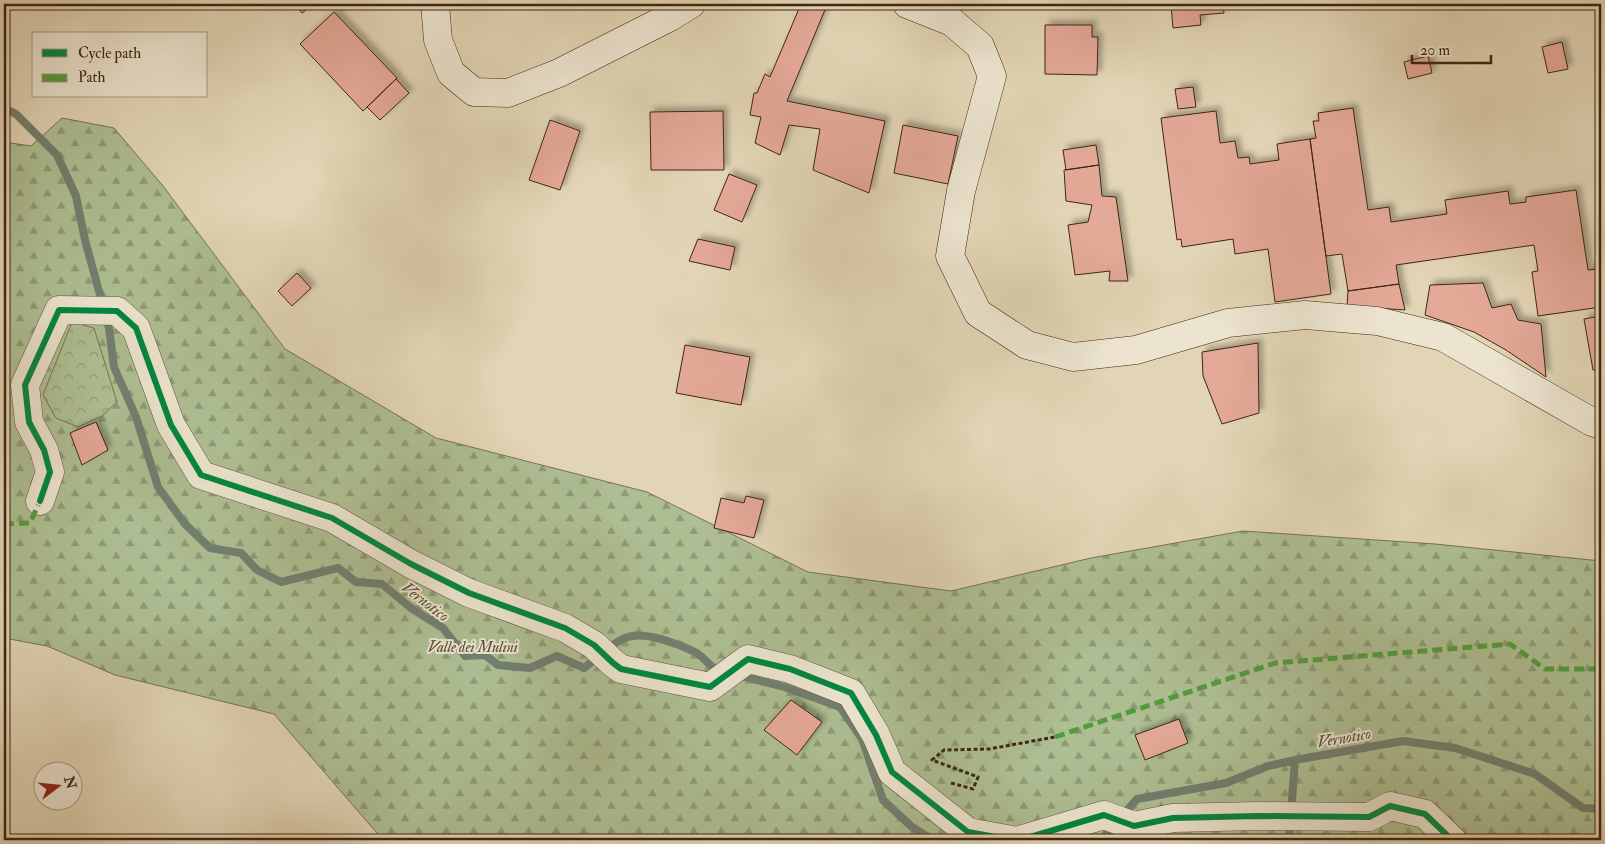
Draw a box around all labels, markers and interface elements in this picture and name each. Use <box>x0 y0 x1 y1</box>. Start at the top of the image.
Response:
legend <box>32 32 208 98</box>
scale bar <box>1412 32 1491 64</box>
text: 20 m <box>1420 41 1450 60</box>
text: Cycle path <box>78 44 141 64</box>
text: Path <box>78 68 105 87</box>
water label: Vernotico <box>398 578 453 626</box>
park label: Valle dei Mulini <box>428 638 518 657</box>
water label: Vernotico <box>1316 723 1373 753</box>
north arrow <box>32 762 82 812</box>
text: N <box>60 773 80 791</box>

